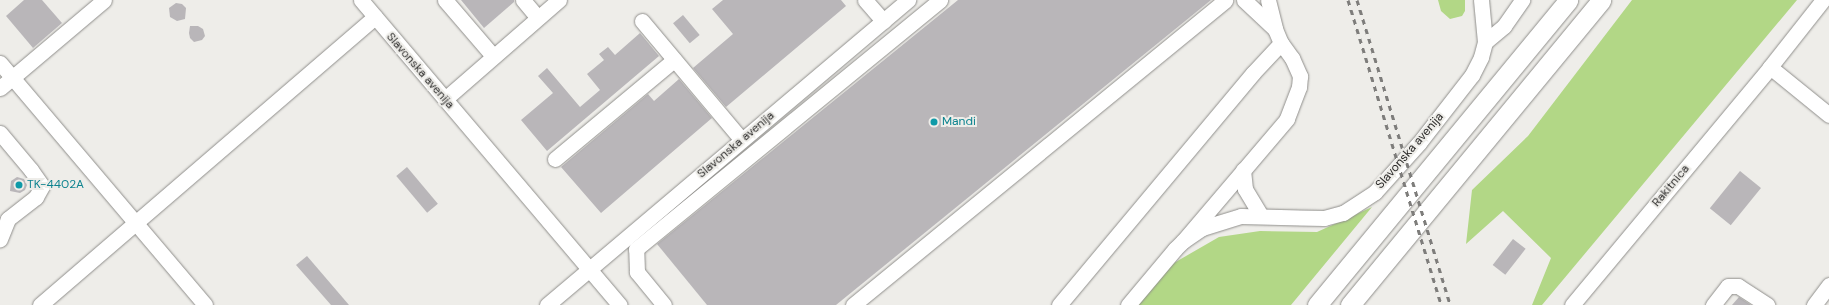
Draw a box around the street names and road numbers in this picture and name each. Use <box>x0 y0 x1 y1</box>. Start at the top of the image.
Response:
street label: Slavonska avenija <box>383 30 457 112</box>
street label: Slavonska avenija <box>695 109 777 181</box>
street label: Slavonska avenija <box>1373 110 1447 192</box>
street label: Rakitnica <box>1649 162 1693 210</box>

